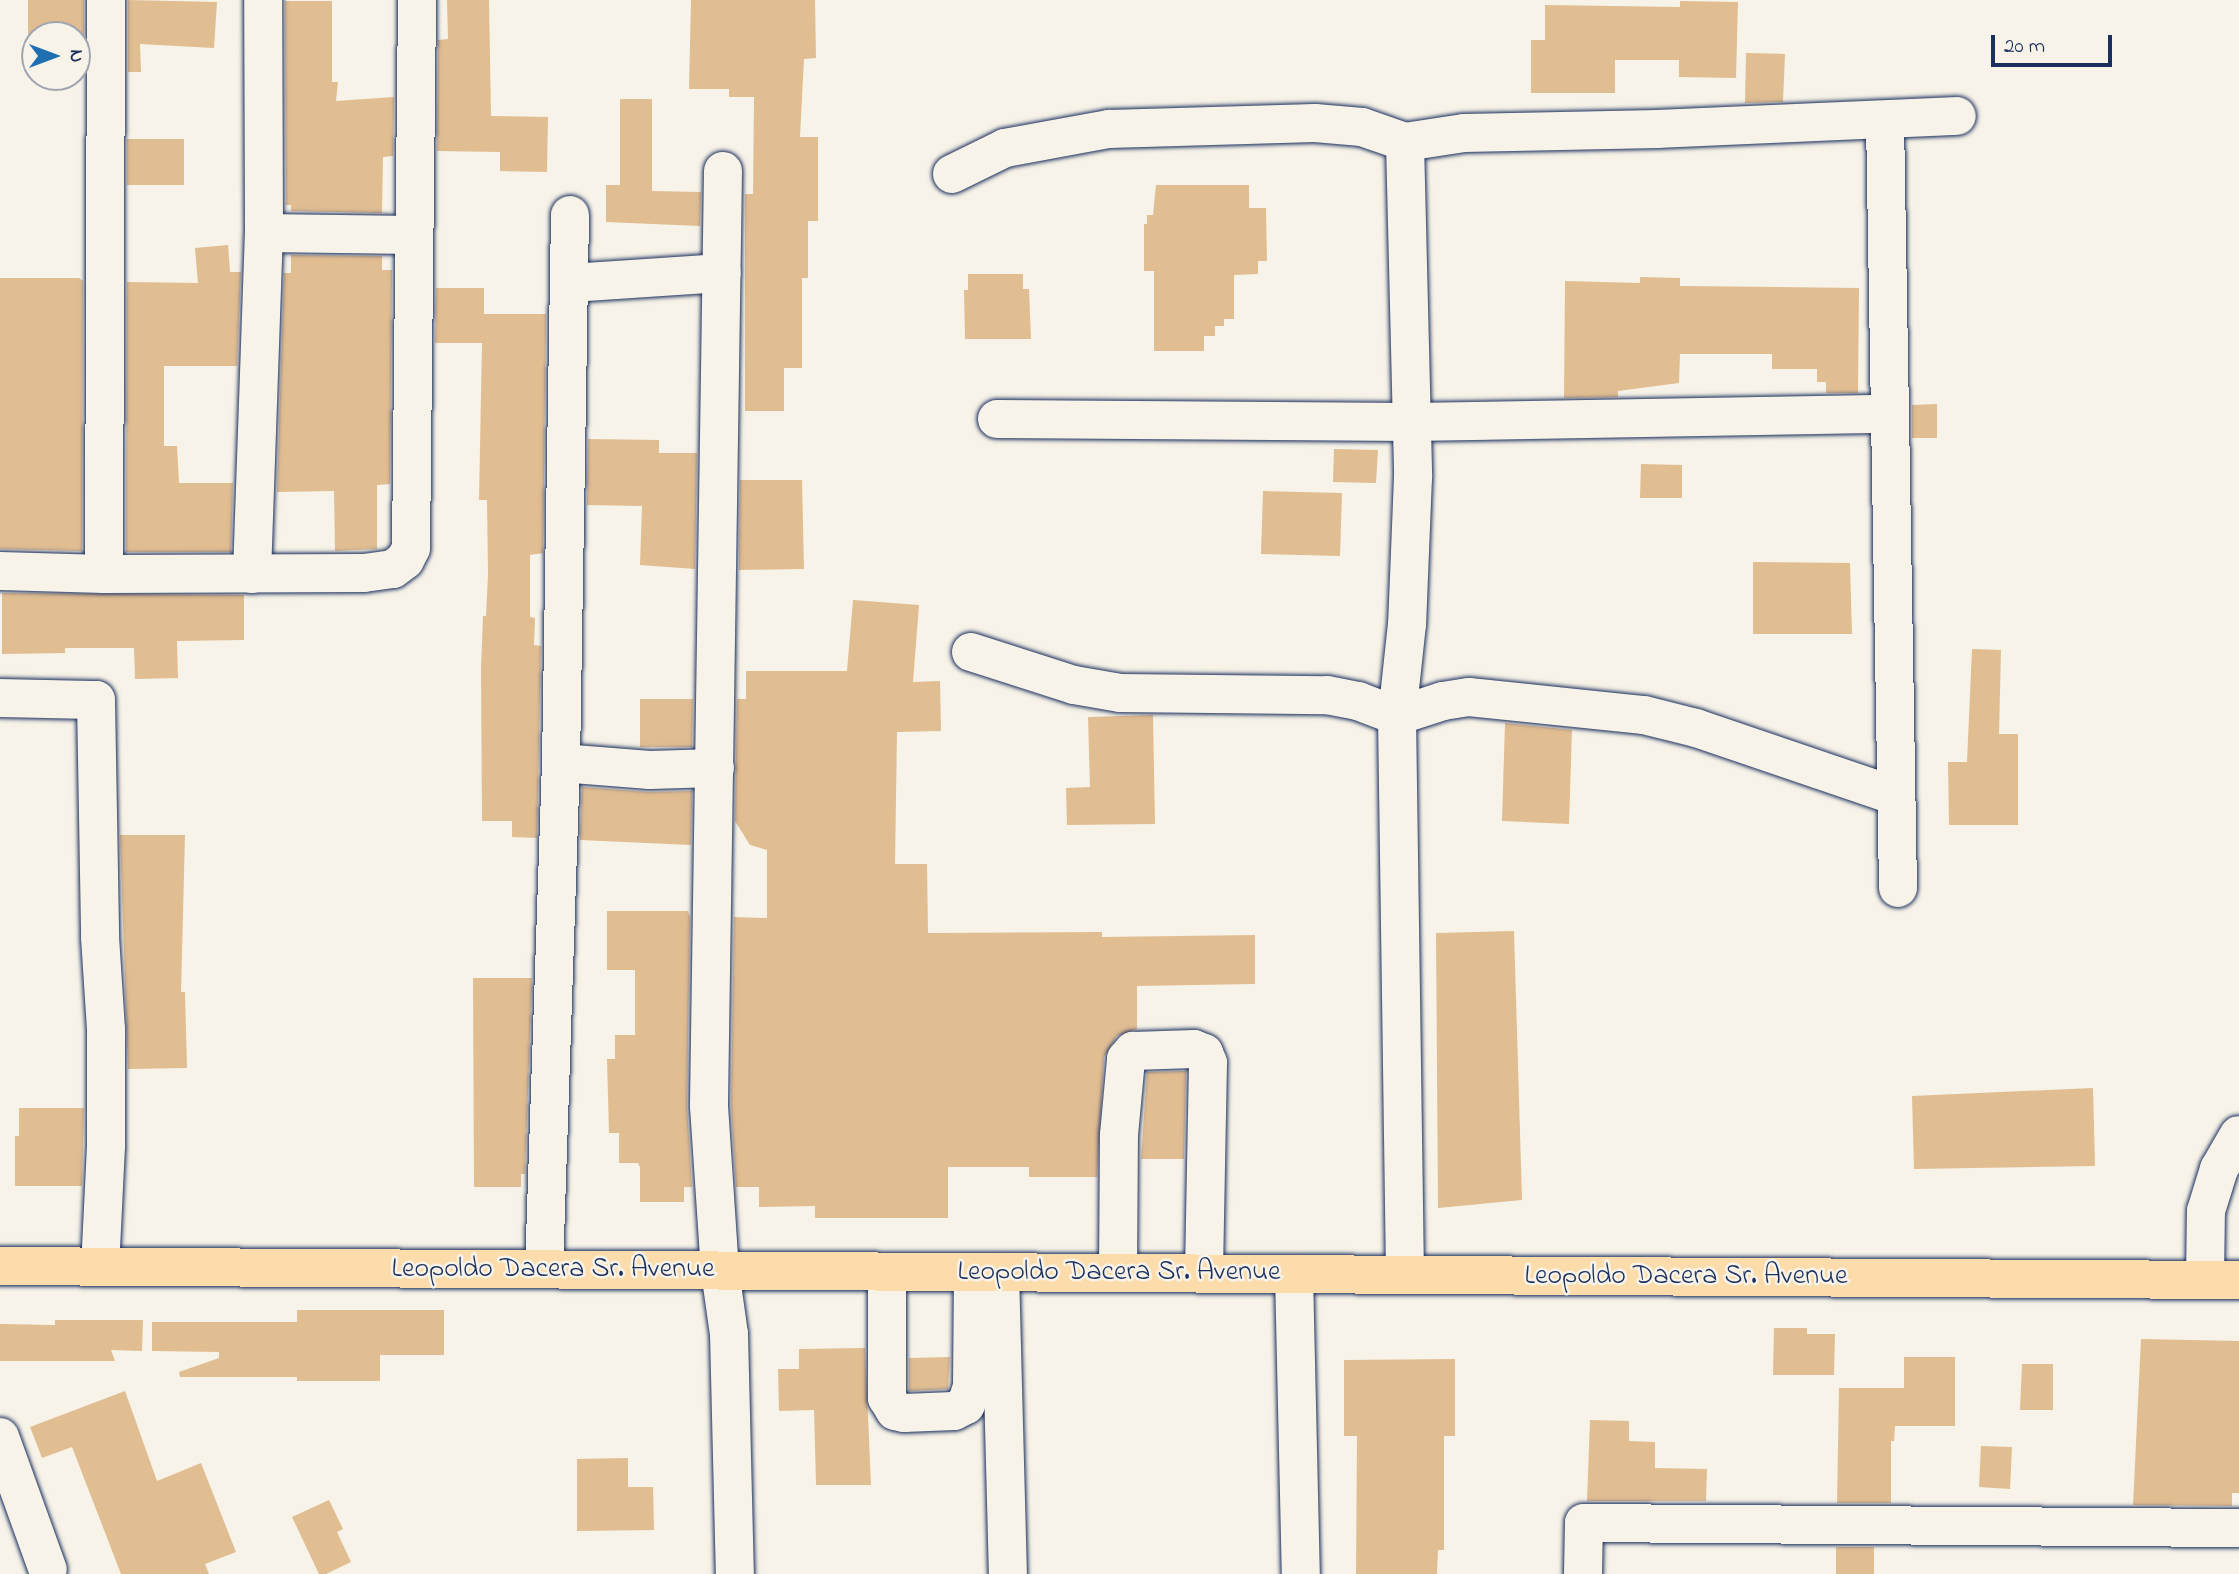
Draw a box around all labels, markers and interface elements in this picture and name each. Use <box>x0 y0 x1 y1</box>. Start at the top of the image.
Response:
north arrow <box>21 21 91 91</box>
scale bar <box>1994 21 2115 65</box>
text: 20 m <box>2004 32 2045 62</box>
text: N <box>62 50 89 62</box>
street label: Leopoldo Dacera Sr. Avenue <box>392 1253 714 1287</box>
street label: Leopoldo Dacera Sr. Avenue <box>958 1256 1280 1290</box>
street label: Leopoldo Dacera Sr. Avenue <box>1525 1260 1847 1294</box>

